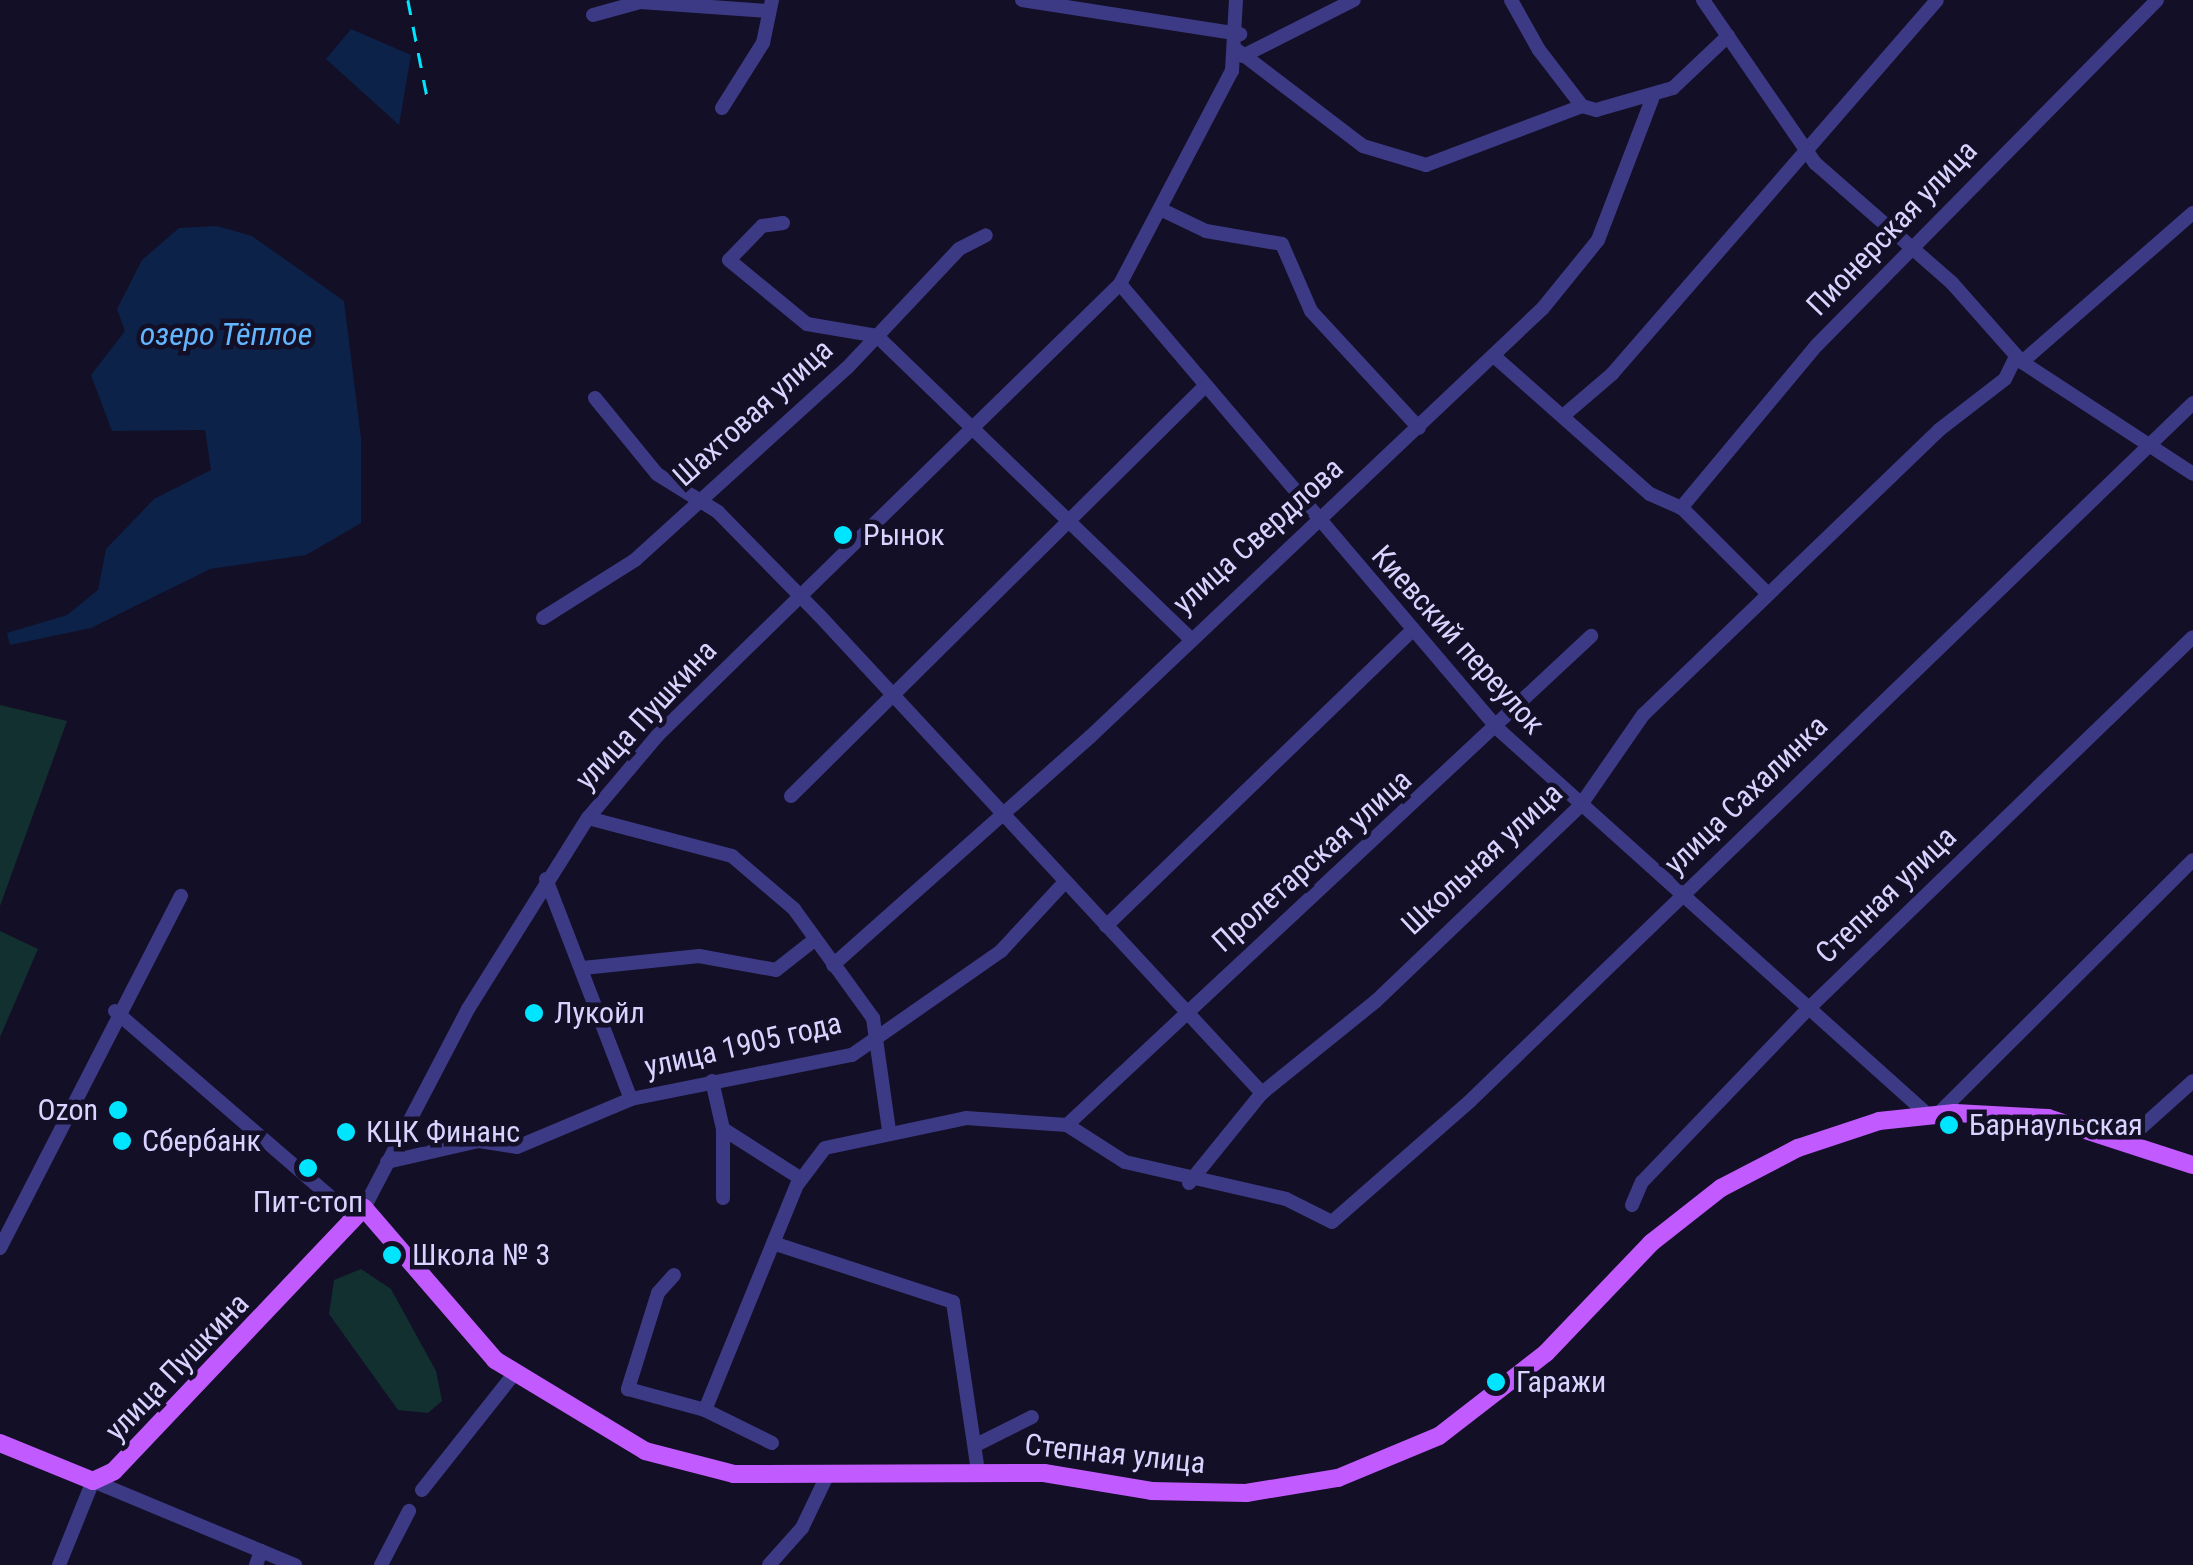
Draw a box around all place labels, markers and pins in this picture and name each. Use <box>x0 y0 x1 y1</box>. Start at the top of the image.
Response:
place label: Рынок <box>863 517 945 553</box>
marker: Рынок <box>832 524 854 546</box>
place label: Лукойл <box>554 995 645 1031</box>
marker: Лукойл <box>523 1002 545 1024</box>
place label: Ozon <box>37 1092 98 1128</box>
marker: Ozon <box>107 1099 129 1121</box>
place label: Барнаульская <box>1969 1107 2143 1143</box>
place label: КЦК Финанс <box>366 1114 520 1150</box>
marker: Барнаульская <box>1938 1114 1960 1136</box>
marker: КЦК Финанс <box>335 1121 357 1143</box>
place label: Сбербанк <box>142 1123 261 1159</box>
marker: Сбербанк <box>111 1130 133 1152</box>
marker: Пит-стоп <box>297 1157 319 1179</box>
place label: Пит-стоп <box>253 1184 363 1220</box>
place label: Школа № 3 <box>412 1237 550 1273</box>
marker: Школа № 3 <box>381 1244 403 1266</box>
place label: Гаражи <box>1516 1364 1606 1400</box>
marker: Гаражи <box>1485 1371 1507 1393</box>

